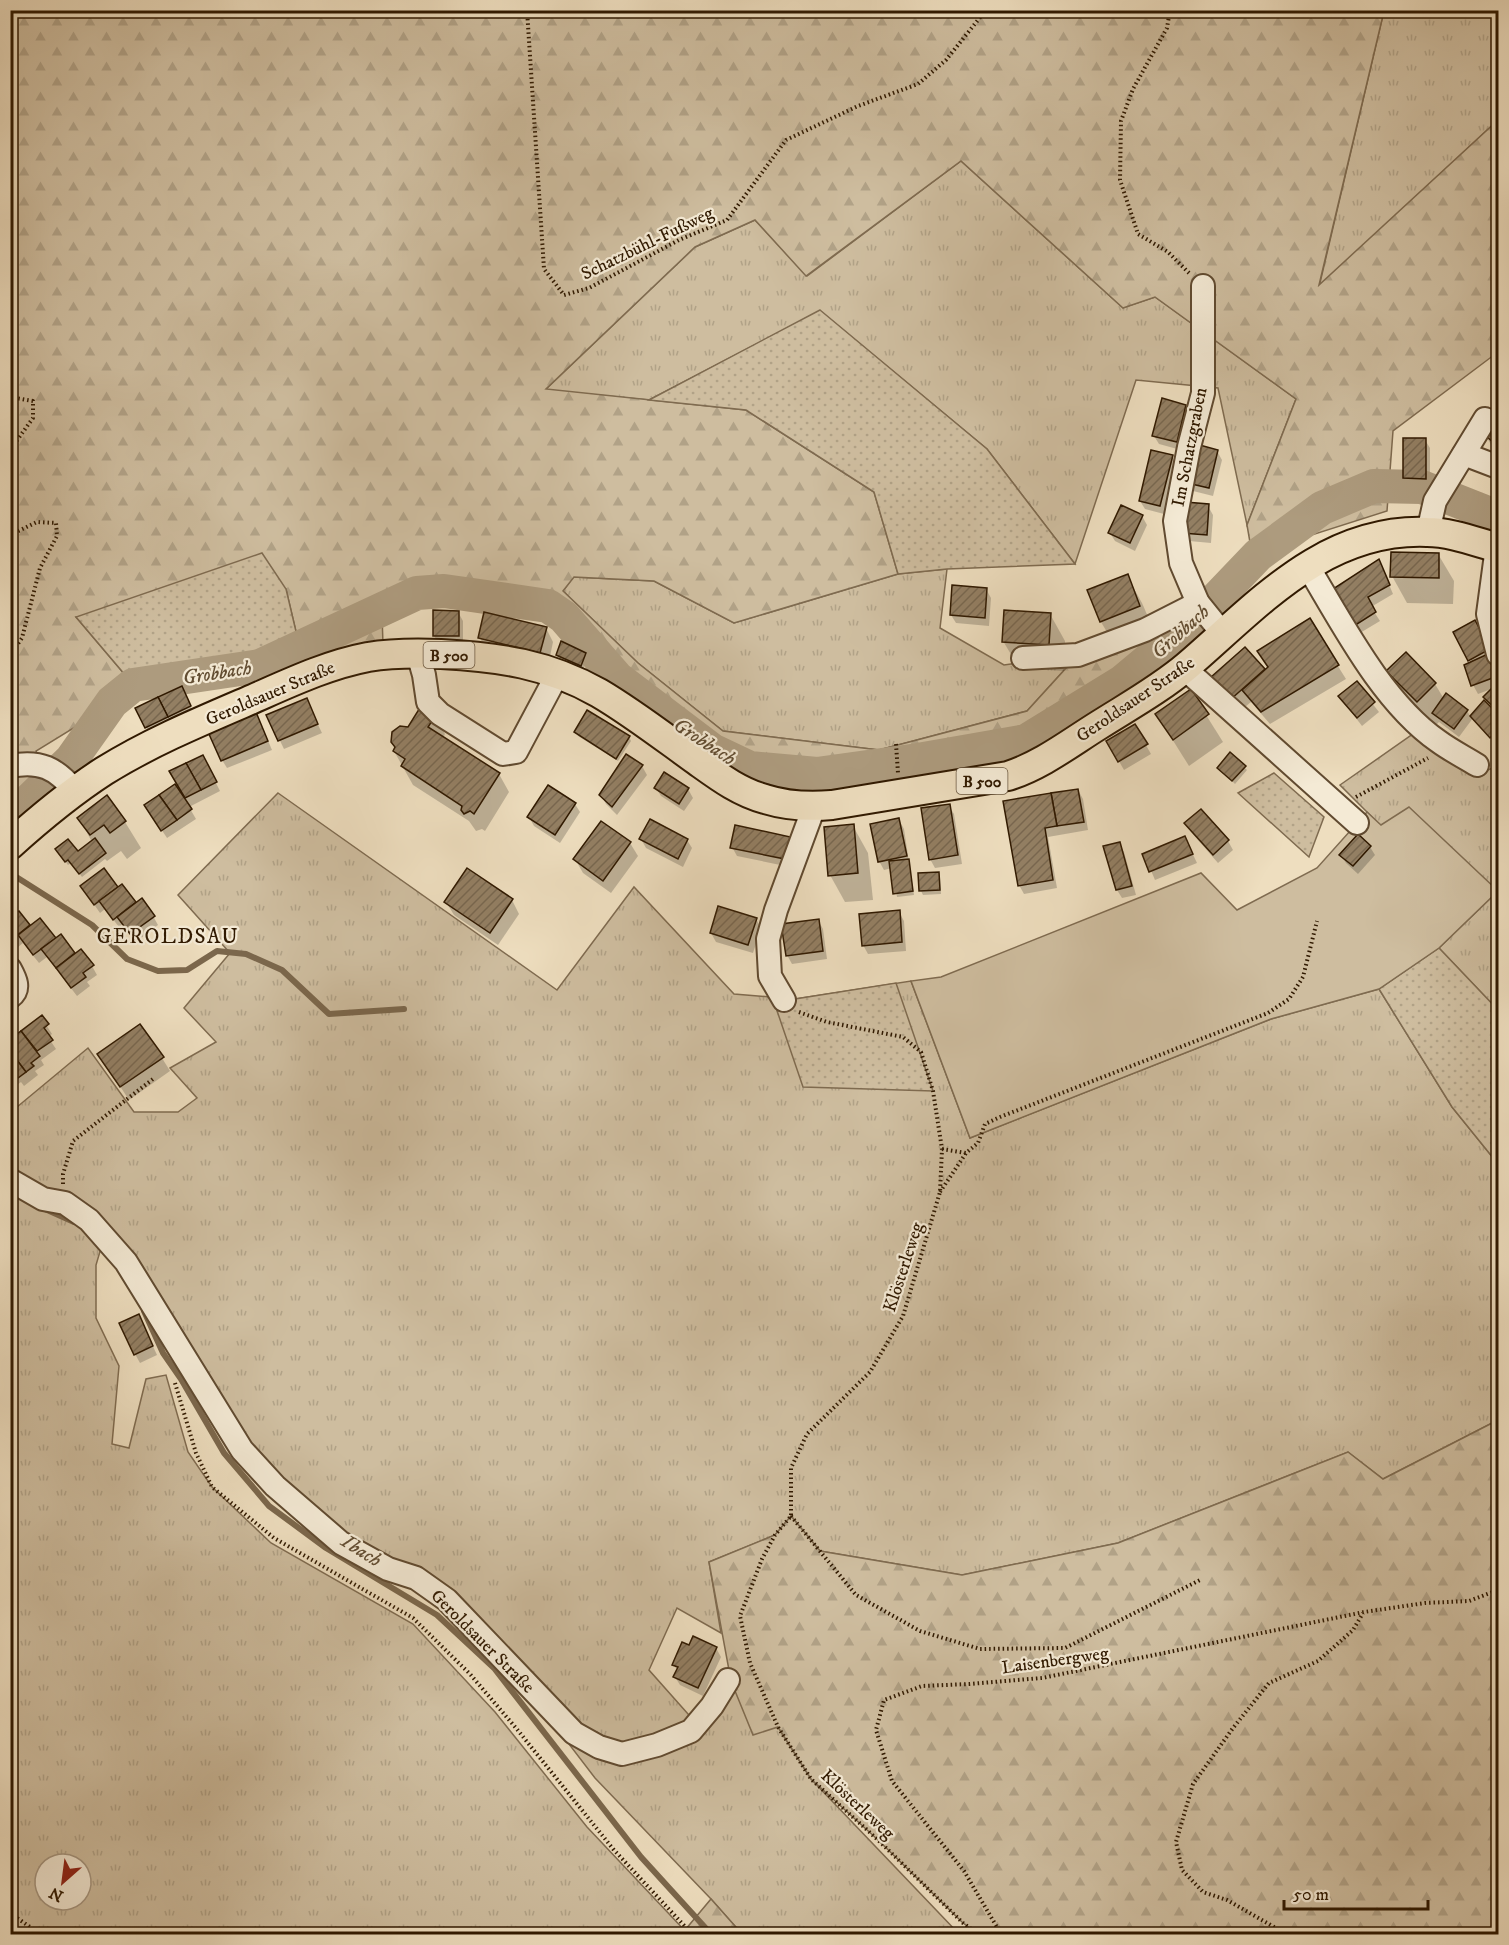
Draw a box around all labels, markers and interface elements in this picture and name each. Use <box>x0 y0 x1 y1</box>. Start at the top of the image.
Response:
street label: Schatzbühl-Fußweg <box>578 202 717 285</box>
street label: Im Schatzgraben <box>1168 385 1212 509</box>
water label: Grobbach <box>1147 600 1215 665</box>
road number: B 500 <box>424 642 474 668</box>
street label: Geroldsauer Straße <box>1072 652 1199 748</box>
water label: Grobbach <box>181 656 254 691</box>
street label: Geroldsauer Straße <box>203 657 338 731</box>
water label: Grobbach <box>668 713 740 772</box>
road number: B 500 <box>956 768 1008 794</box>
district label: GEROLDSAU <box>97 924 239 950</box>
street label: Klösterleweg <box>879 1219 929 1315</box>
water label: Ibach <box>335 1528 386 1573</box>
street label: Geroldsauer Straße <box>426 1585 539 1698</box>
street label: Laisenbergweg <box>1000 1643 1110 1679</box>
street label: Klösterleweg <box>816 1765 899 1845</box>
north arrow <box>33 1852 93 1912</box>
scale bar <box>1284 1873 1428 1911</box>
text: N <box>46 1882 67 1906</box>
text: 50 m <box>1293 1884 1329 1906</box>

